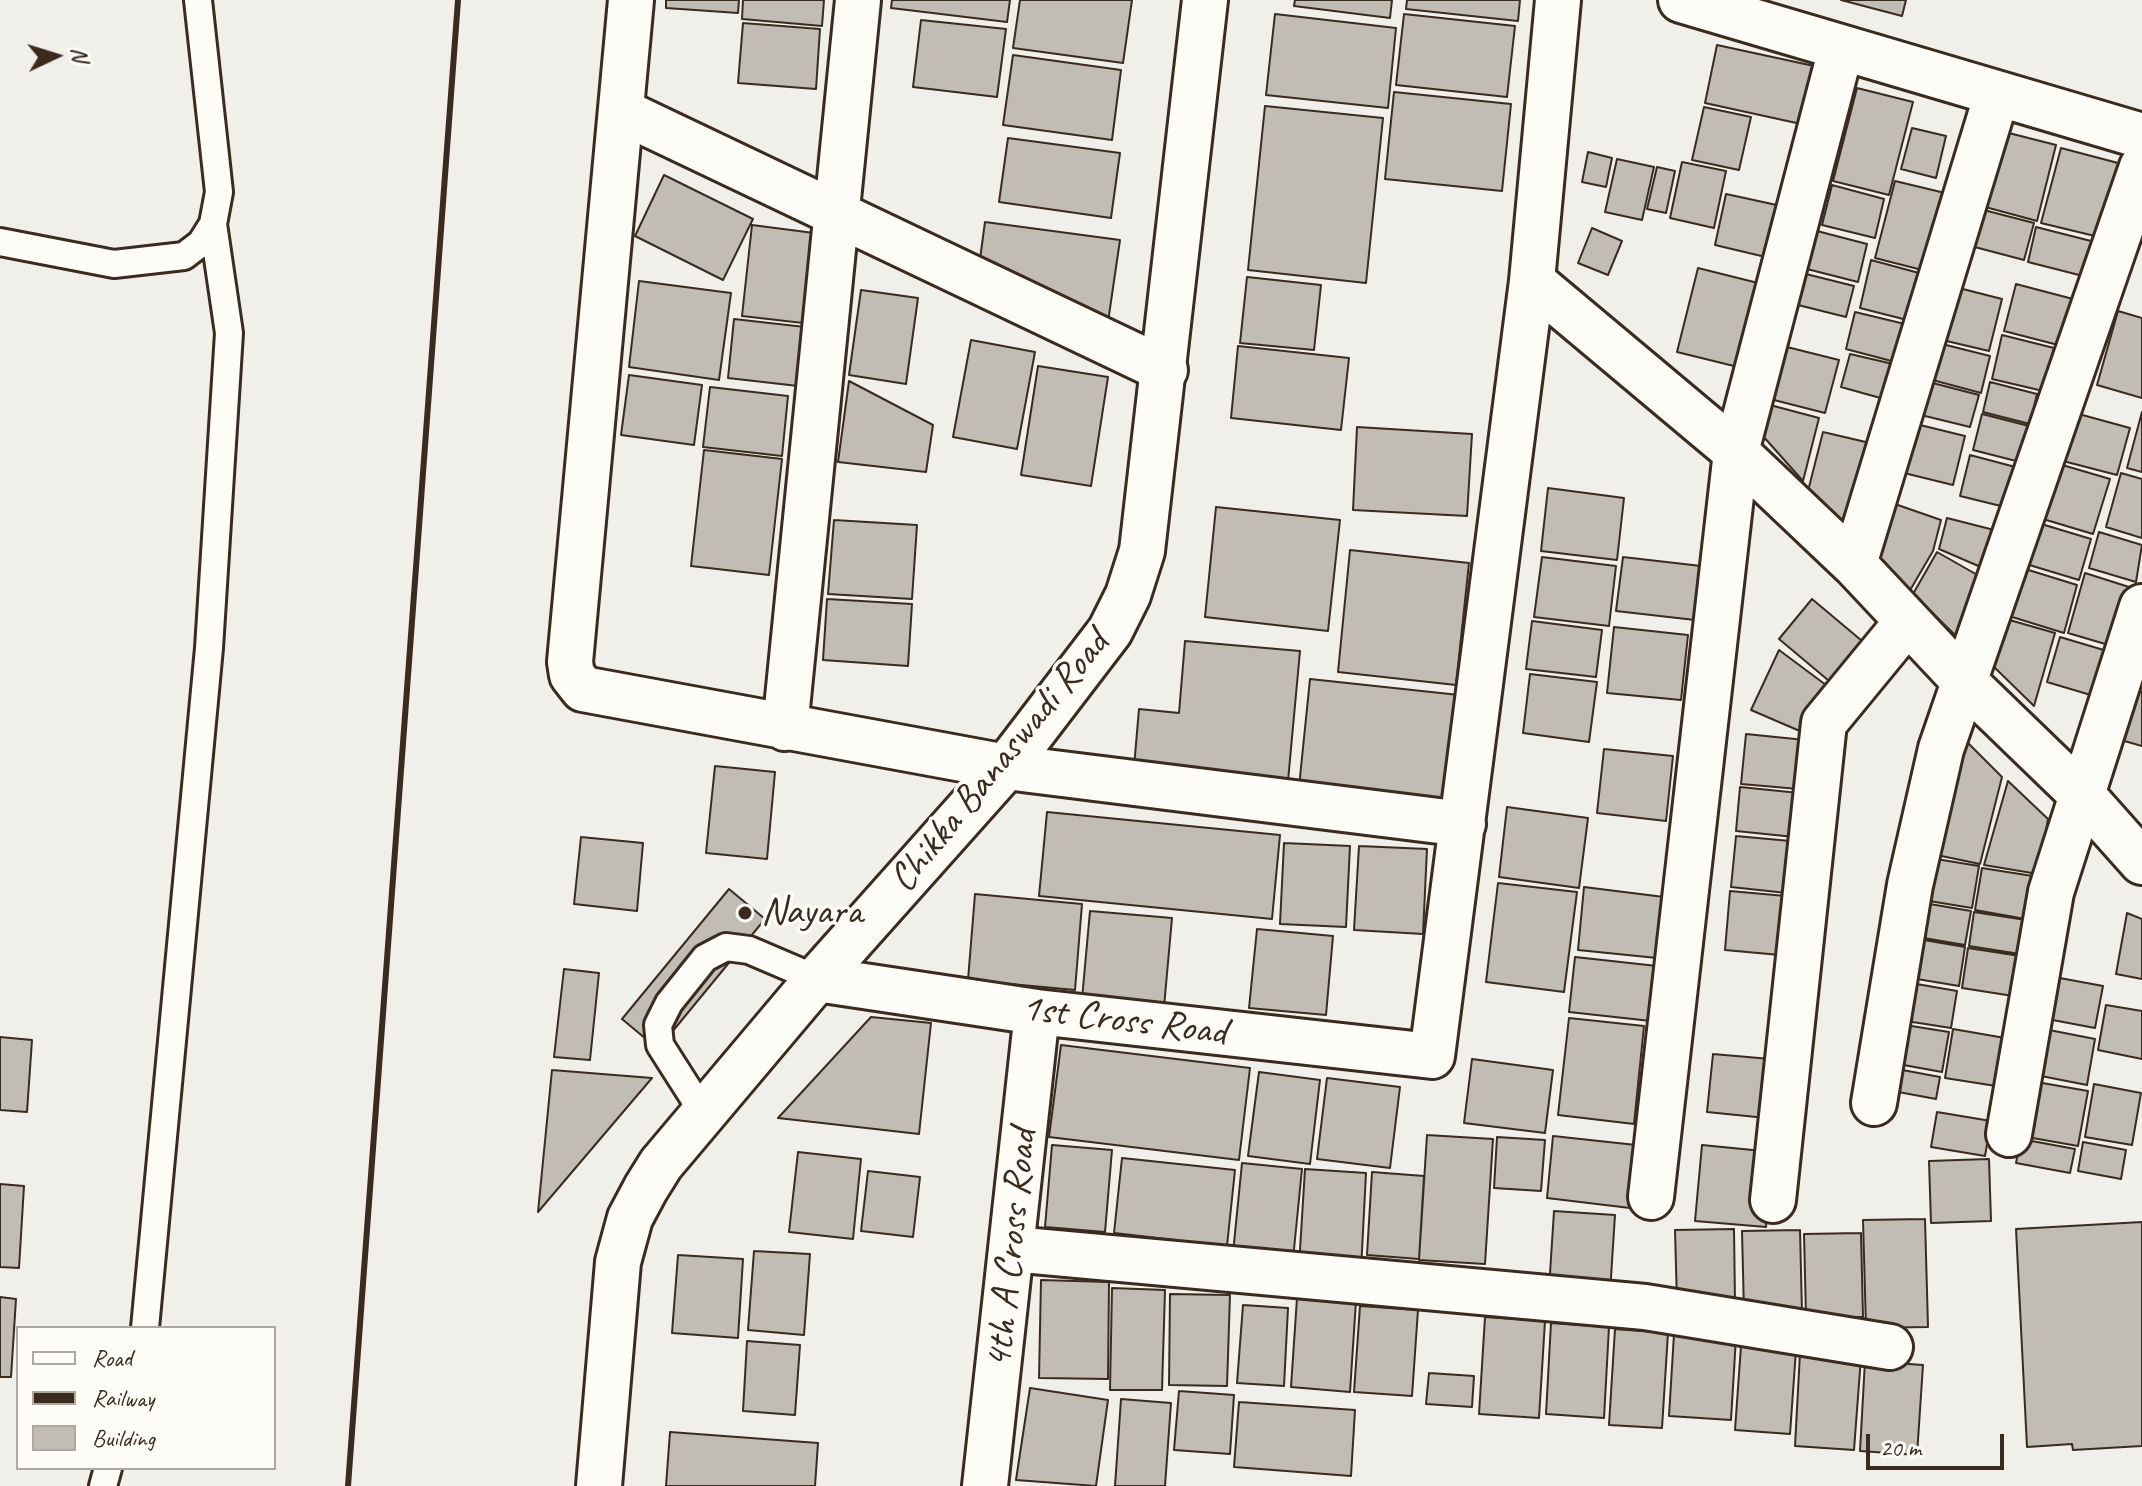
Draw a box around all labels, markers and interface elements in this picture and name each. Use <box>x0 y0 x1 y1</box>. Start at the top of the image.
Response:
north arrow <box>16 16 96 96</box>
text: N <box>66 47 94 62</box>
street label: Chikka Banaswadi Road <box>880 621 1120 903</box>
place label: Nayara <box>761 889 862 937</box>
marker: Nayara <box>736 904 754 922</box>
street label: 1st Cross Road <box>1019 985 1229 1057</box>
street label: 4th A Cross Road <box>976 1127 1048 1371</box>
legend <box>16 1326 276 1470</box>
text: Road <box>92 1343 132 1373</box>
text: Railway <box>92 1383 154 1413</box>
scale bar <box>1870 1418 2008 1468</box>
text: Building <box>92 1423 155 1453</box>
text: 20 m <box>1880 1433 1921 1463</box>

